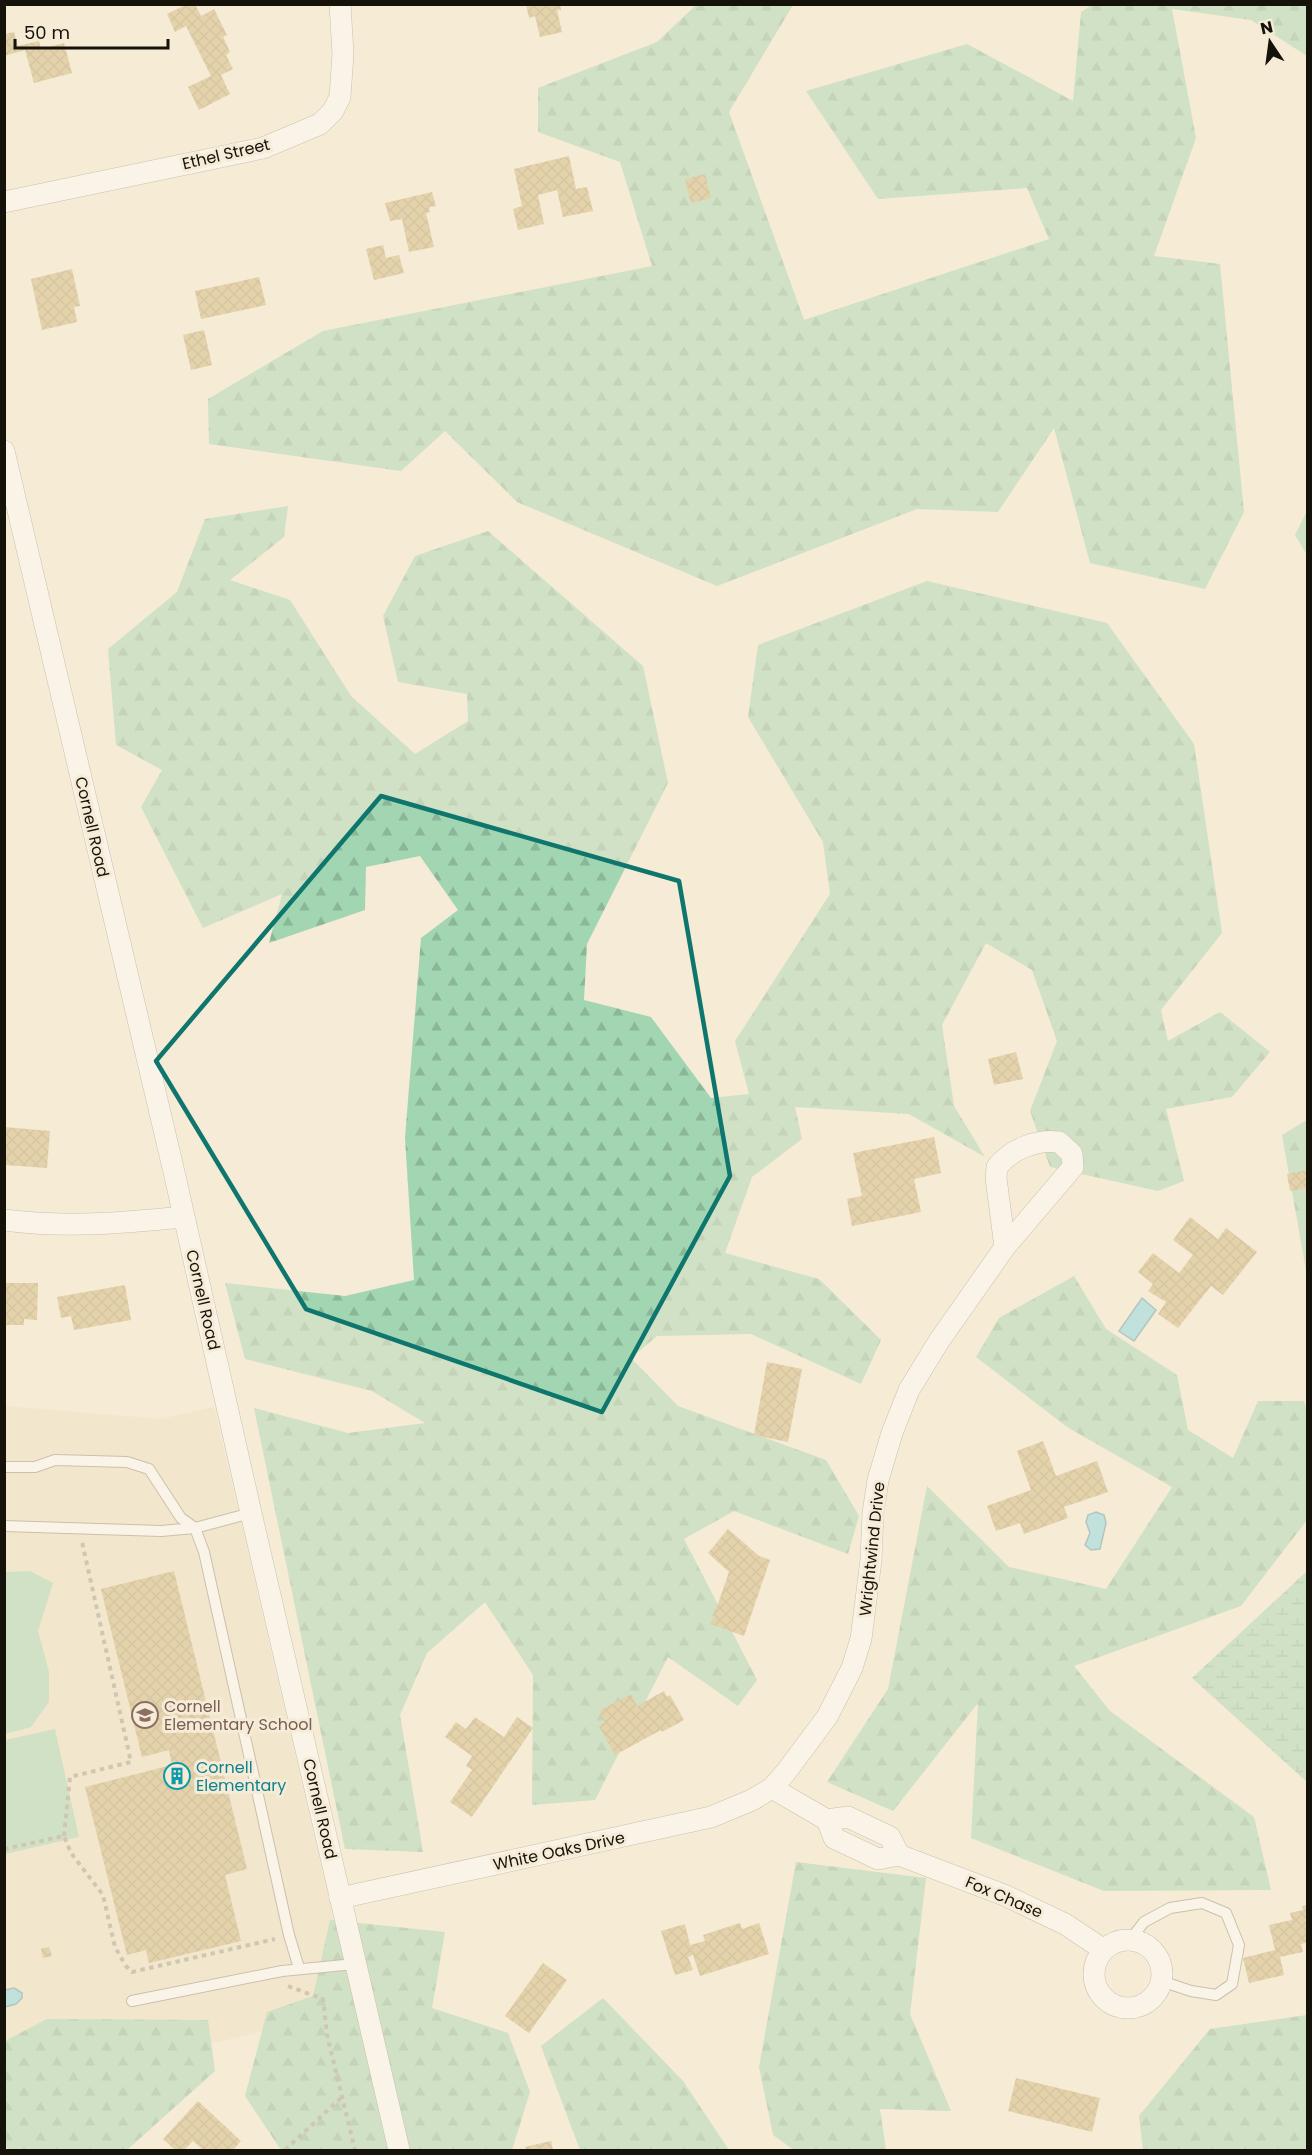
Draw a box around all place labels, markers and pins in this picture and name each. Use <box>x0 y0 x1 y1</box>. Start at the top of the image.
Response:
place label: Cornell Elementary School <box>164 1695 312 1736</box>
school or university icon: Cornell Elementary School <box>130 1700 160 1730</box>
place label: Cornell Elementary <box>196 1756 286 1797</box>
building icon: Cornell Elementary <box>162 1761 192 1791</box>

